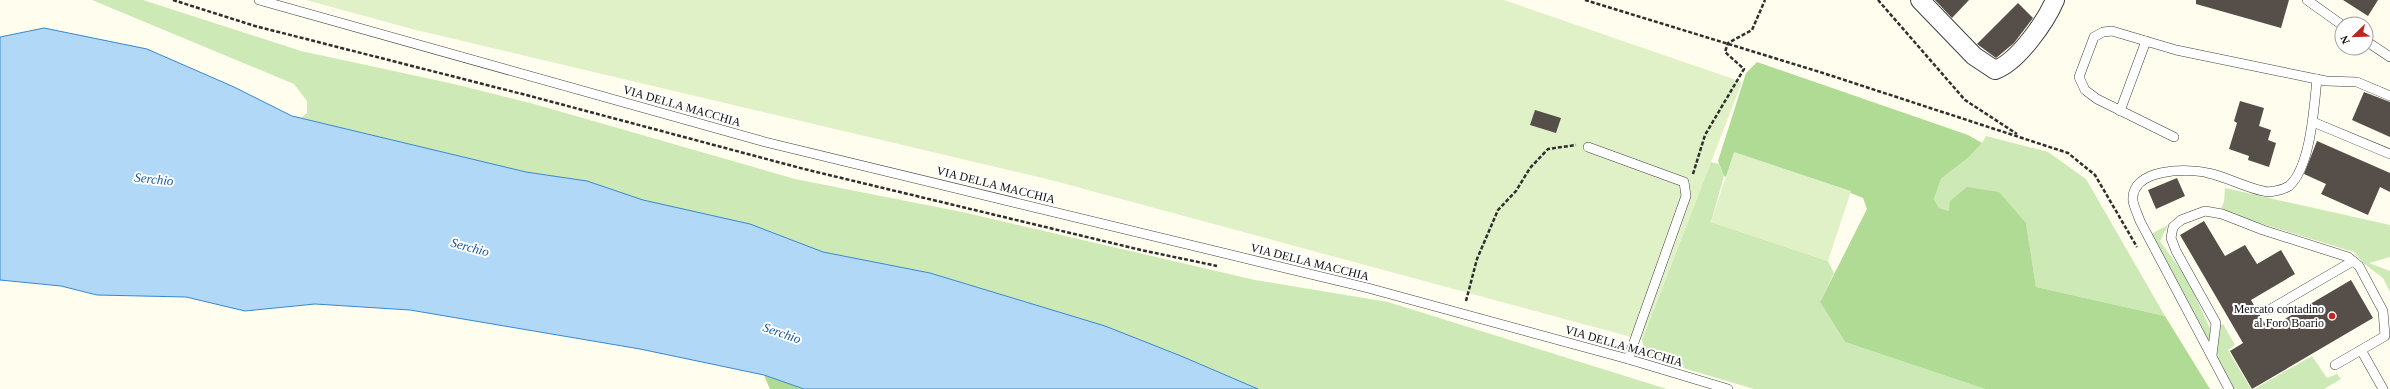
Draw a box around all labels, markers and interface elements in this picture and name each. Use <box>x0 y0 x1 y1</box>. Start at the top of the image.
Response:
north arrow <box>2334 16 2374 56</box>
text: N <box>2338 34 2352 46</box>
street label: VIA DELLA MACCHIA <box>621 82 743 130</box>
street label: VIA DELLA MACCHIA <box>935 163 1057 207</box>
water label: Serchio <box>134 169 175 189</box>
water label: Serchio <box>449 235 491 259</box>
street label: VIA DELLA MACCHIA <box>1249 240 1371 284</box>
place label: Mercato contadino al Foro Boario <box>2234 302 2324 330</box>
marker: Mercato contadino al Foro Boario <box>2327 311 2337 321</box>
water label: Serchio <box>761 320 803 347</box>
street label: VIA DELLA MACCHIA <box>1563 322 1685 370</box>

